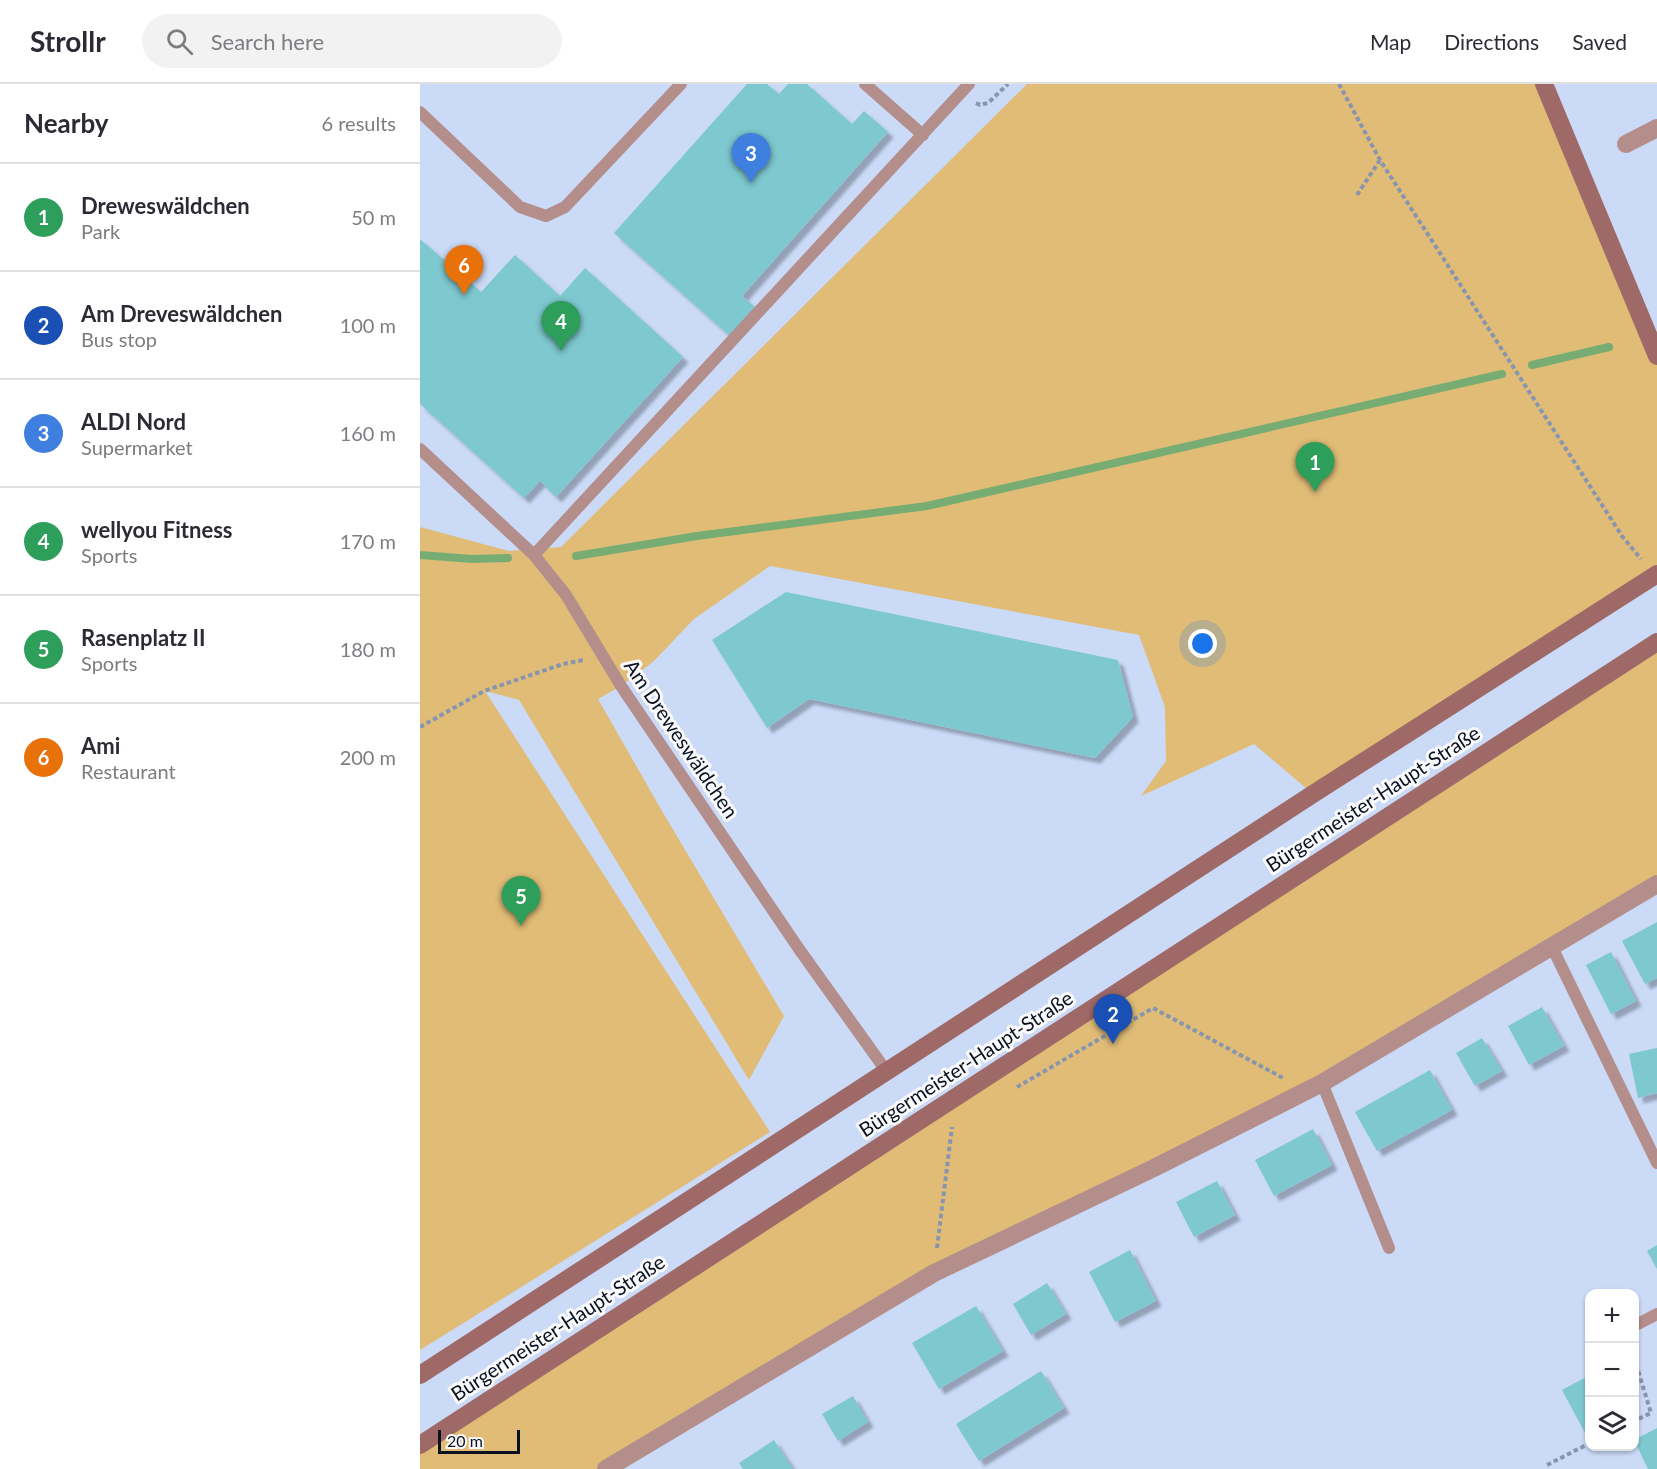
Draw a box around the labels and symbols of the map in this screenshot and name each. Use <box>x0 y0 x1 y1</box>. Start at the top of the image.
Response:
pin: 3 <box>732 134 770 183</box>
pin: 6 <box>444 246 483 295</box>
pin: 4 <box>542 302 580 351</box>
pin: 1 <box>1296 442 1334 492</box>
your location <box>1188 629 1217 658</box>
street label: Am Dreweswäldchen <box>620 655 744 822</box>
street label: Bürgermeister-Haupt-Straße <box>1261 720 1484 876</box>
pin: 5 <box>502 876 540 926</box>
street label: Bürgermeister-Haupt-Straße <box>854 985 1077 1141</box>
pin: 2 <box>1094 994 1132 1044</box>
street label: Bürgermeister-Haupt-Straße <box>446 1249 669 1405</box>
scale bar <box>438 1427 520 1454</box>

